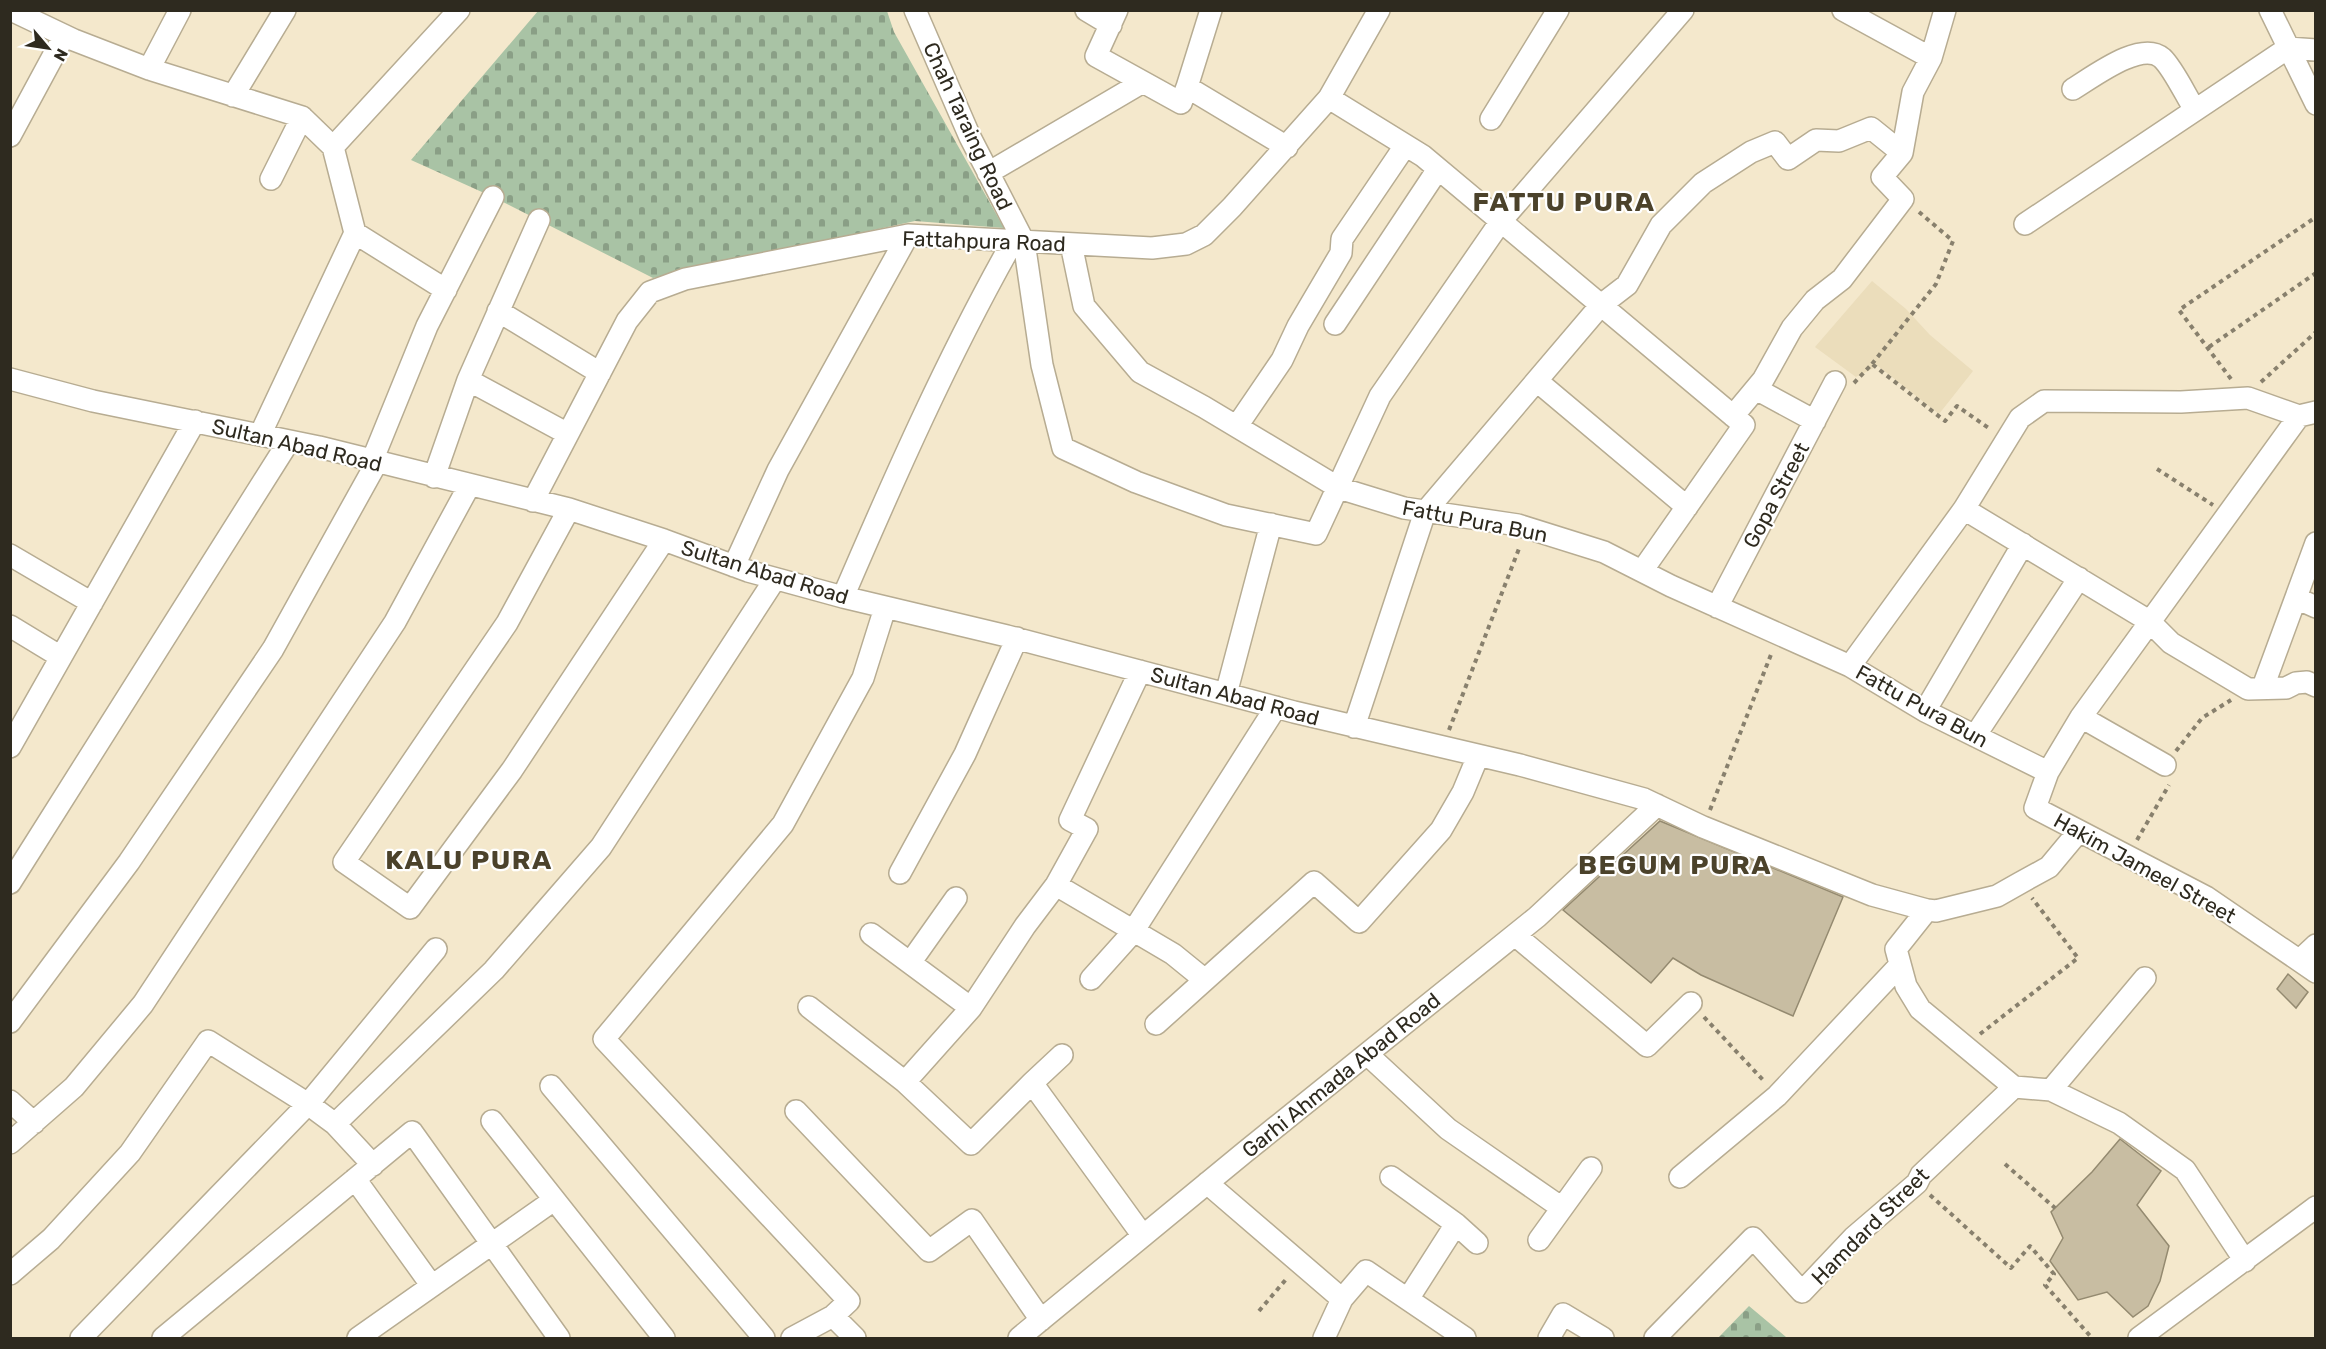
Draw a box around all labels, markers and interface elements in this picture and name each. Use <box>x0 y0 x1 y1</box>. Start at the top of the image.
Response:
north arrow <box>18 18 78 78</box>
street label: Chah Taraing Road <box>918 38 1018 214</box>
text: N <box>50 45 72 65</box>
district label: FATTU PURA <box>1472 186 1656 218</box>
street label: Fattahpura Road <box>902 226 1066 256</box>
street label: Sultan Abad Road <box>210 413 384 477</box>
street label: Gopa Street <box>1738 438 1814 552</box>
street label: Fattu Pura Bun <box>1400 495 1550 547</box>
street label: Sultan Abad Road <box>678 535 852 609</box>
street label: Fattu Pura Bun <box>1851 659 1993 753</box>
street label: Sultan Abad Road <box>1148 661 1322 731</box>
street label: Hakim Jameel Street <box>2050 808 2240 928</box>
district label: KALU PURA <box>385 844 553 876</box>
district label: BEGUM PURA <box>1578 849 1772 881</box>
street label: Garhi Ahmada Abad Road <box>1237 987 1445 1163</box>
street label: Hamdard Street <box>1806 1162 1934 1290</box>

